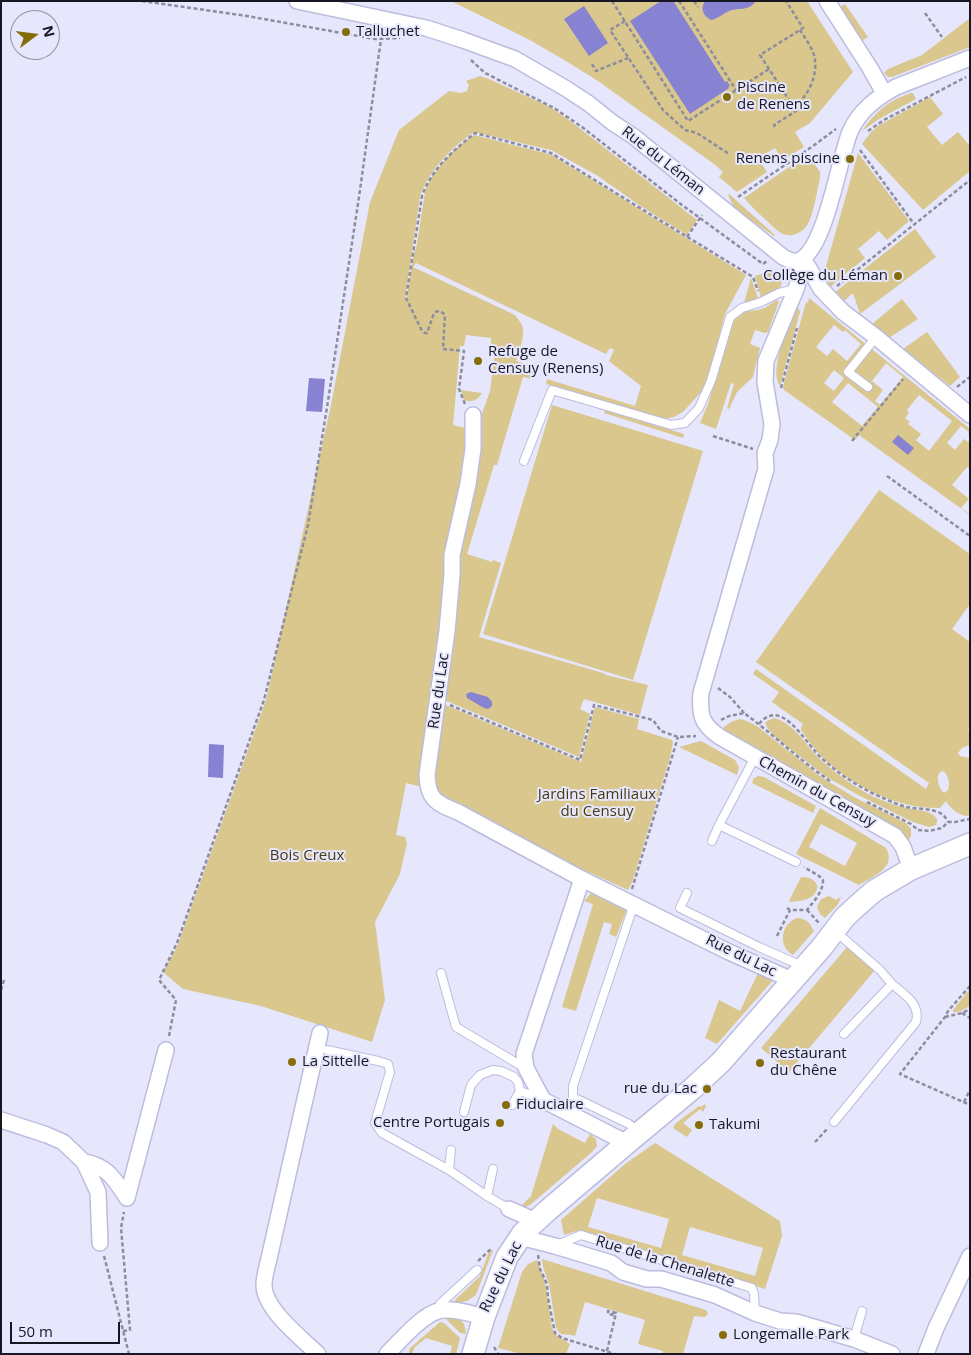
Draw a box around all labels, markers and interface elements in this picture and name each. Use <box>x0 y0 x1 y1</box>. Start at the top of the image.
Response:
north arrow <box>10 10 60 60</box>
text: N <box>38 23 60 39</box>
place label: Talluchet <box>356 23 420 41</box>
marker: Talluchet <box>340 26 352 38</box>
place label: Piscine de Renens <box>737 79 810 114</box>
marker: Piscine de Renens <box>721 91 733 103</box>
street label: Rue du Léman <box>618 123 708 199</box>
place label: Renens piscine <box>736 150 840 168</box>
marker: Renens piscine <box>844 153 856 165</box>
place label: Collège du Léman <box>763 267 888 285</box>
marker: Collège du Léman <box>892 270 904 282</box>
place label: Refuge de Censuy (Renens) <box>488 343 603 378</box>
marker: Refuge de Censuy (Renens) <box>472 355 484 367</box>
street label: Rue du Lac <box>425 652 453 730</box>
street label: Chemin du Censuy <box>755 752 879 832</box>
park label: Jardins Familiaux du Censuy <box>538 786 656 821</box>
park label: Bois Creux <box>270 847 344 865</box>
street label: Rue du Lac <box>703 931 779 981</box>
place label: Restaurant du Chêne <box>770 1045 847 1080</box>
place label: La Sittelle <box>302 1053 369 1071</box>
marker: La Sittelle <box>286 1056 298 1068</box>
marker: Restaurant du Chêne <box>754 1057 766 1069</box>
place label: rue du Lac <box>624 1080 697 1098</box>
marker: rue du Lac <box>701 1083 713 1095</box>
place label: Fiduciaire <box>516 1096 584 1114</box>
marker: Fiduciaire <box>500 1099 512 1111</box>
place label: Centre Portugais <box>373 1114 490 1132</box>
place label: Takumi <box>709 1116 760 1134</box>
marker: Centre Portugais <box>494 1117 506 1129</box>
marker: Takumi <box>693 1119 705 1131</box>
street label: Rue de la Chenalette <box>593 1232 737 1292</box>
street label: Rue du Lac <box>476 1239 526 1315</box>
scale bar <box>12 1312 122 1344</box>
text: 50 m <box>18 1321 53 1341</box>
place label: Longemalle Park <box>733 1326 849 1344</box>
marker: Longemalle Park <box>717 1329 729 1341</box>

